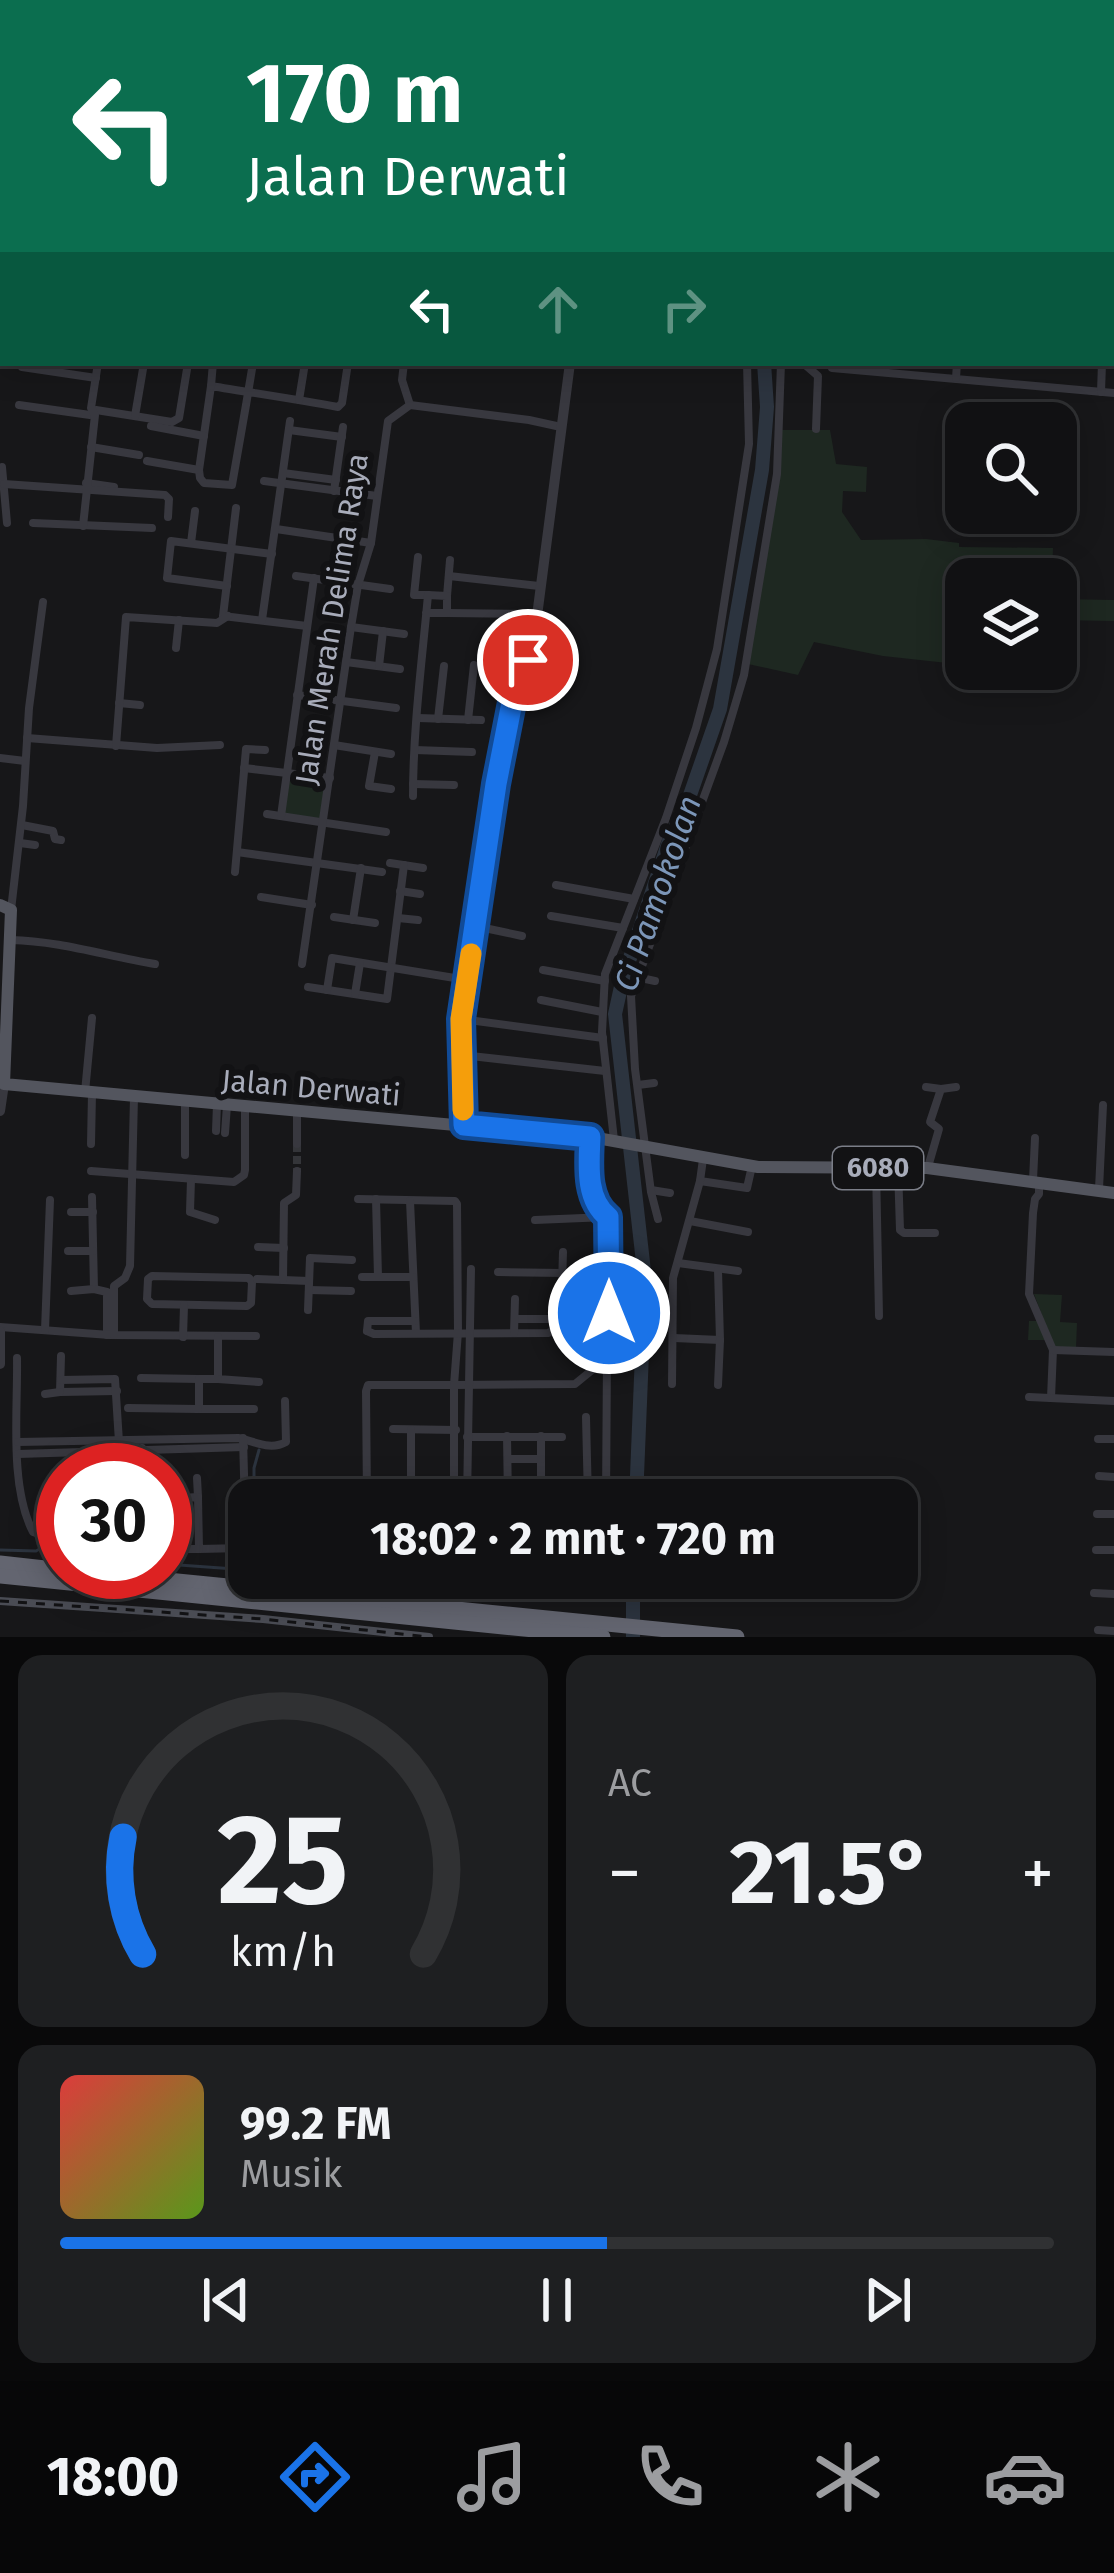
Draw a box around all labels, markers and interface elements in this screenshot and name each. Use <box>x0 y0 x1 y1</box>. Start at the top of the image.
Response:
text: 170 m <box>246 43 463 144</box>
icon: left <box>48 48 204 204</box>
text: Jalan Derwati <box>246 145 569 209</box>
icon: left <box>399 276 465 342</box>
icon: ahead <box>525 276 591 342</box>
icon: right <box>651 276 717 342</box>
map controls <box>945 402 1077 690</box>
button: search <box>945 402 1077 534</box>
street label: Jalan Merah Delima Raya <box>288 451 376 787</box>
button: layers <box>945 558 1077 690</box>
pin <box>477 609 579 711</box>
icon: arrive <box>495 627 561 693</box>
water label: Ci Pamokolan <box>606 790 710 996</box>
street label: Jalan Derwati <box>220 1062 402 1114</box>
road number: 6080 <box>833 1147 923 1189</box>
position arrow <box>546 1250 672 1376</box>
speed limit sign: 30 <box>36 1443 192 1599</box>
text: 18:02 · 2 mnt · 720 m <box>370 1512 776 1566</box>
text: AC <box>608 1760 652 1806</box>
text: 25 <box>217 1786 349 1936</box>
text: 21.5° <box>730 1819 933 1927</box>
text: − <box>608 1834 641 1913</box>
text: + <box>1021 1834 1054 1913</box>
text: km/h <box>230 1926 336 1977</box>
text: 99.2 FM <box>240 2097 391 2151</box>
text: Musik <box>240 2151 342 2197</box>
icon: previous <box>193 2267 259 2333</box>
icon: pause <box>524 2267 590 2333</box>
icon: next <box>855 2267 921 2333</box>
icon: directions <box>273 2435 357 2519</box>
icon: music <box>450 2435 534 2519</box>
icon: phone <box>628 2435 712 2519</box>
icon: climate <box>806 2435 890 2519</box>
icon: car <box>983 2435 1067 2519</box>
text: 18:00 <box>47 2445 179 2509</box>

